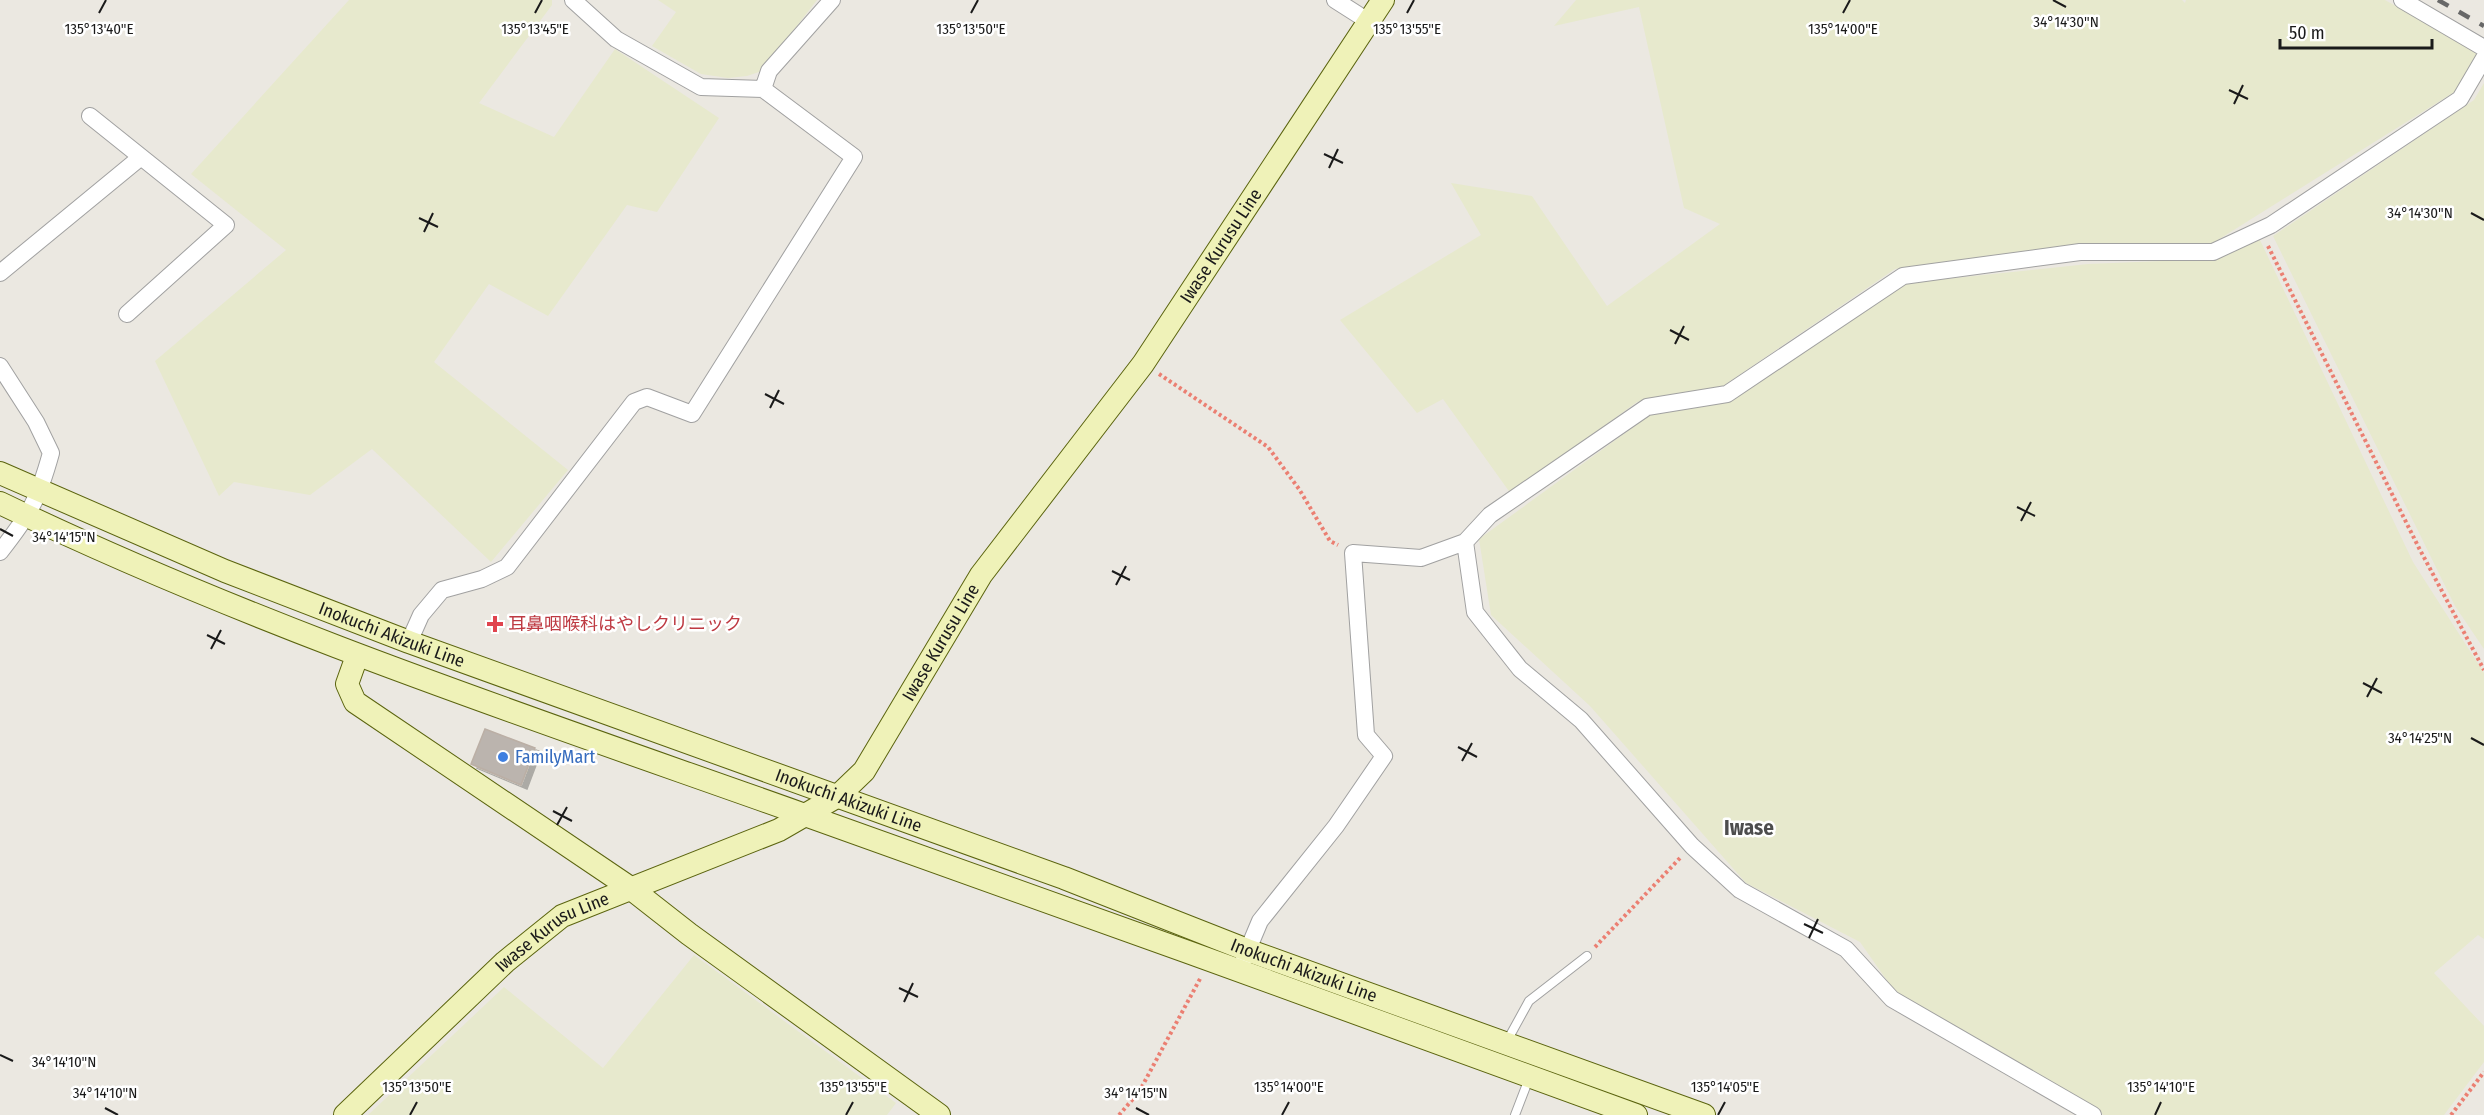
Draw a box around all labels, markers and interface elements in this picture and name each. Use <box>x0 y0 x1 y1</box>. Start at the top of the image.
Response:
scale bar <box>2280 12 2432 50</box>
text: 34°14'30"N <box>2033 13 2099 31</box>
text: 135°13'40"E <box>64 20 134 38</box>
text: 135°13'45"E <box>501 20 569 38</box>
text: 135°13'50"E <box>936 20 1006 38</box>
text: 135°13'55"E <box>1373 20 1441 38</box>
text: 135°14'00"E <box>1808 20 1878 38</box>
text: 50 m <box>2289 22 2325 44</box>
street label: Iwase Kurusu Line <box>1175 184 1267 307</box>
text: 34°14'30"N <box>2387 204 2453 222</box>
text: 34°14'15"N <box>32 528 96 546</box>
street label: Iwase Kurusu Line <box>897 580 984 705</box>
street label: Inokuchi Akizuki Line <box>316 597 468 672</box>
place label: 耳鼻咽喉科はやしクリニック <box>508 613 742 635</box>
marker: 耳鼻咽喉科はやしクリニック <box>486 615 504 633</box>
text: 34°14'25"N <box>2388 729 2452 747</box>
place label: FamilyMart <box>515 746 596 768</box>
marker: FamilyMart <box>496 750 510 764</box>
street label: Inokuchi Akizuki Line <box>772 764 925 837</box>
district label: Iwase <box>1724 815 1774 841</box>
street label: Iwase Kurusu Line <box>490 887 612 977</box>
street label: Inokuchi Akizuki Line <box>1227 934 1380 1007</box>
text: 34°14'10"N <box>32 1053 96 1071</box>
text: 135°13'50"E <box>382 1078 452 1096</box>
text: 135°13'55"E <box>819 1078 887 1096</box>
text: 135°14'00"E <box>1254 1078 1324 1096</box>
text: 135°14'05"E <box>1691 1078 1759 1096</box>
text: 135°14'10"E <box>2127 1078 2195 1096</box>
text: 34°14'10"N <box>73 1084 137 1102</box>
text: 34°14'15"N <box>1104 1084 1168 1102</box>

